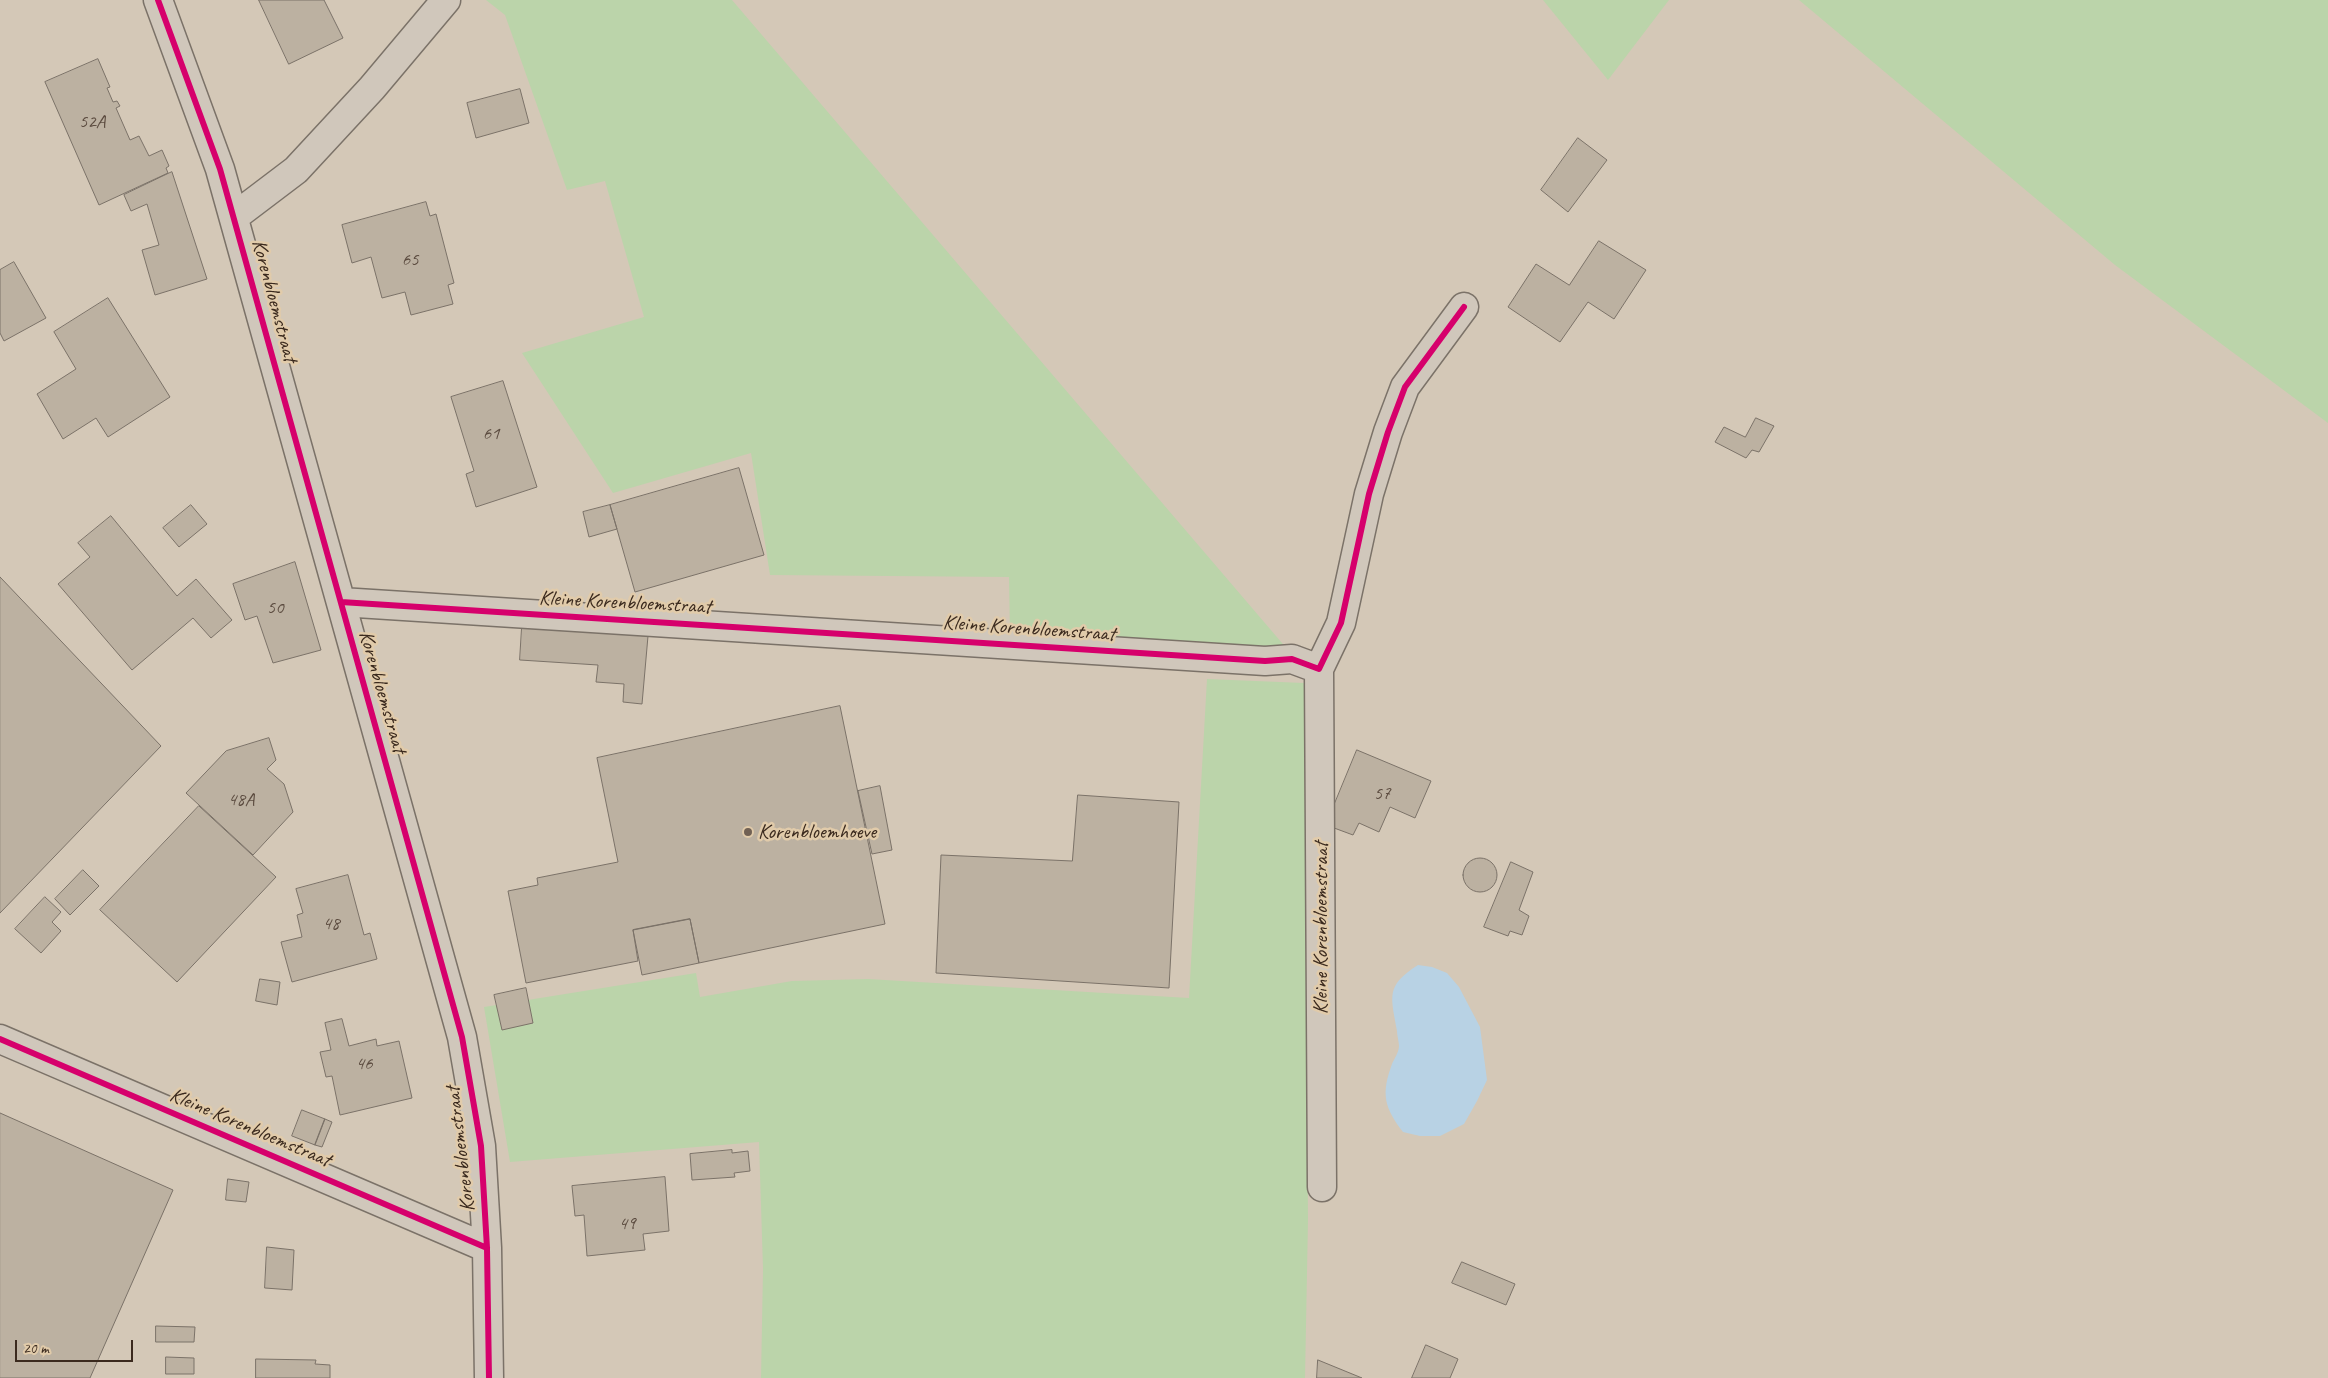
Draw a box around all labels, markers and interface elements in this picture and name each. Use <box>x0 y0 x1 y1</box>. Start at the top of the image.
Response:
house number: 52A <box>79 111 105 133</box>
street label: Korenbloemstraat <box>246 237 302 365</box>
house number: 65 <box>401 249 419 271</box>
house number: 61 <box>482 423 500 445</box>
street label: Kleine Korenbloemstraat <box>538 586 712 620</box>
house number: 50 <box>266 597 284 619</box>
street label: Kleine Korenbloemstraat <box>942 610 1116 648</box>
street label: Korenbloemstraat <box>353 628 411 756</box>
house number: 57 <box>1373 783 1391 805</box>
house number: 48A <box>228 789 254 811</box>
place label: Korenbloemhoeve <box>758 819 876 845</box>
marker: Korenbloemhoeve <box>742 826 754 838</box>
street label: Kleine Korenbloemstraat <box>1308 842 1334 1014</box>
house number: 48 <box>322 913 340 935</box>
house number: 46 <box>355 1053 373 1075</box>
street label: Kleine Korenbloemstraat <box>166 1083 334 1173</box>
street label: Korenbloemstraat <box>441 1085 481 1213</box>
house number: 49 <box>618 1213 636 1235</box>
scale bar <box>18 1330 135 1362</box>
text: 20 m <box>23 1339 49 1358</box>

